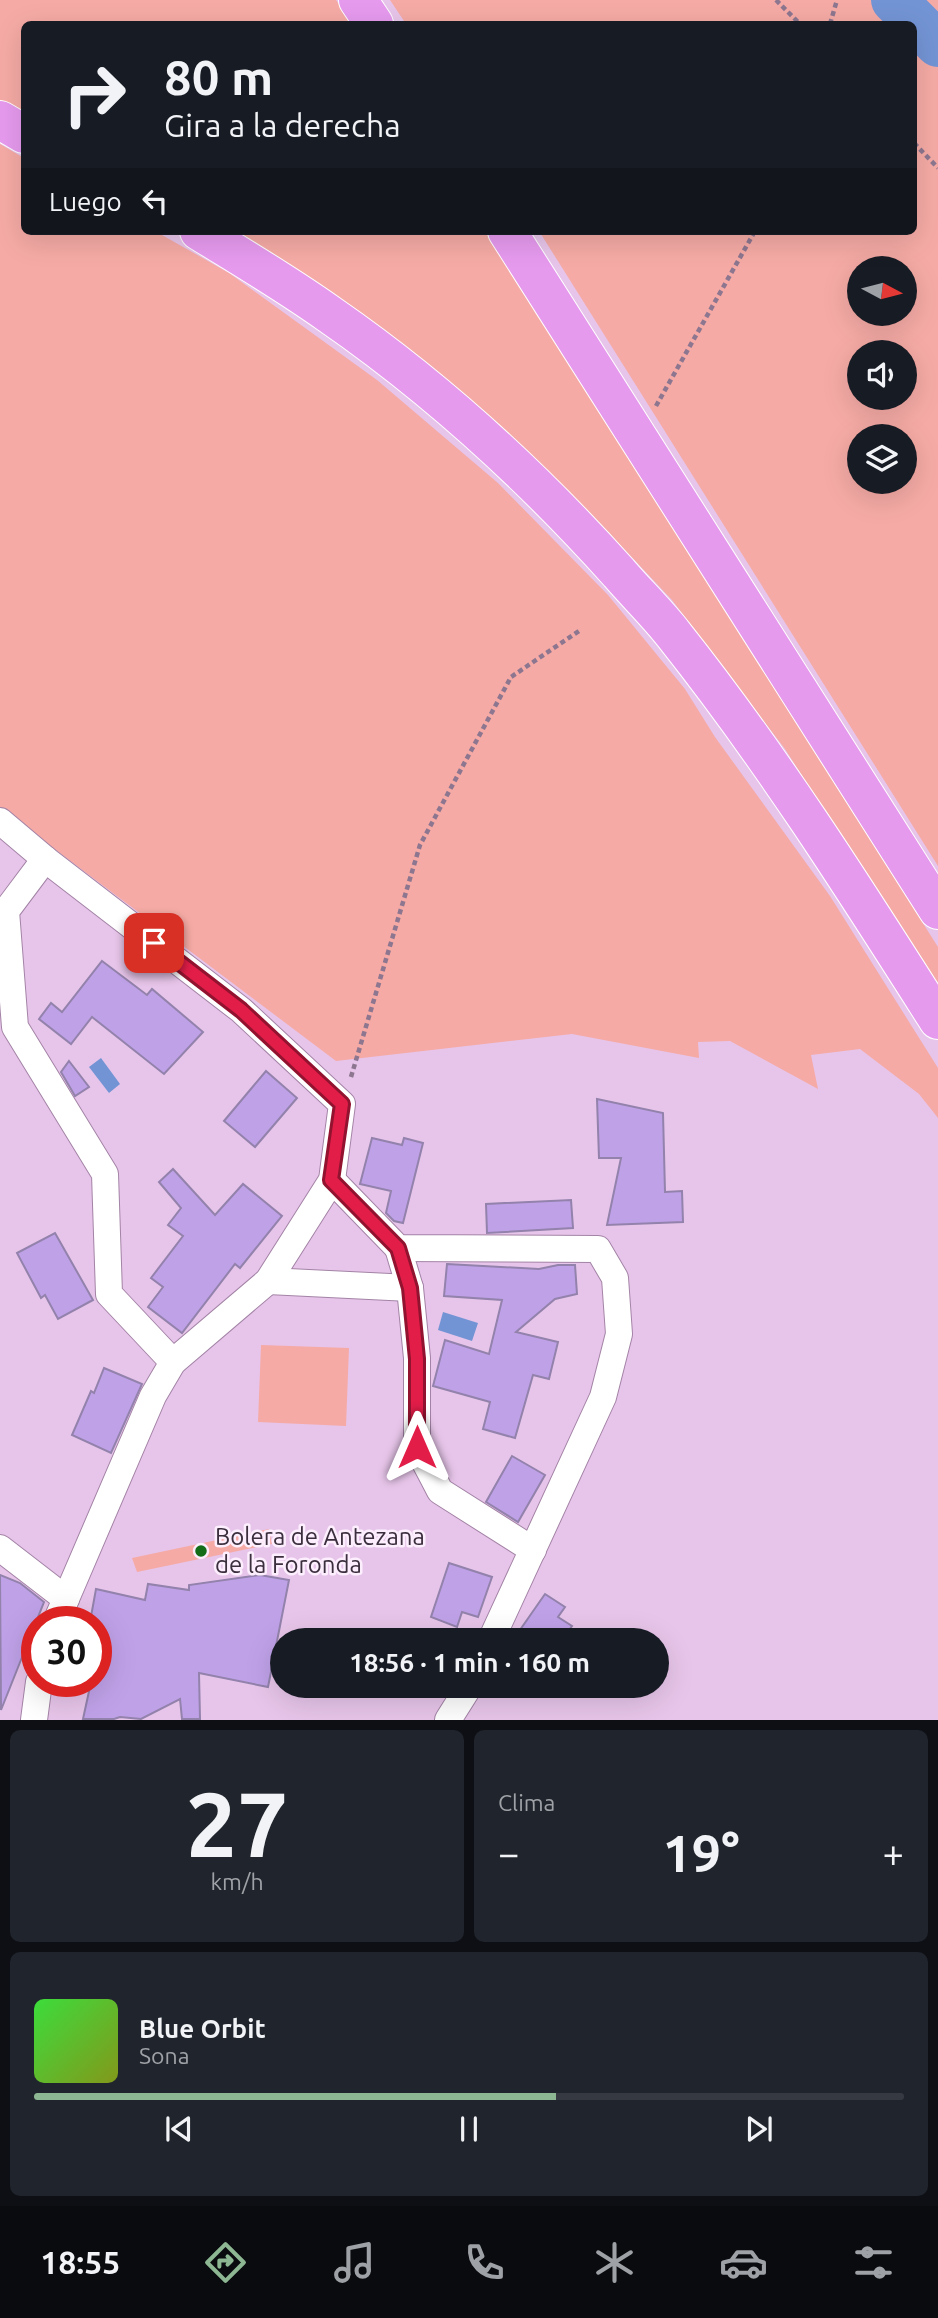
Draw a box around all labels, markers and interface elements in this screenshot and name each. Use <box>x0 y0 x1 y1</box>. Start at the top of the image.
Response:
icon: right <box>49 49 140 140</box>
text: 80 m <box>164 49 273 104</box>
text: Gira a la derecha <box>164 107 401 143</box>
icon: left <box>136 182 174 220</box>
text: Luego <box>49 187 122 216</box>
north arrow <box>847 256 917 326</box>
map controls <box>847 256 917 494</box>
button: sound <box>847 340 917 410</box>
button: layers <box>847 424 917 494</box>
pin <box>124 913 184 973</box>
icon: arrive <box>135 924 173 962</box>
position arrow <box>380 1410 454 1484</box>
place label: Bolera de Antezana de la Foronda <box>215 1523 425 1578</box>
marker: Bolera de Antezana de la Foronda <box>193 1543 209 1559</box>
speed limit sign: 30 <box>21 1606 112 1697</box>
text: 18:56 · 1 min · 160 m <box>349 1648 590 1677</box>
text: 27 <box>186 1772 288 1874</box>
text: Clima <box>498 1790 555 1815</box>
text: 19° <box>662 1824 740 1882</box>
text: − <box>498 1832 519 1874</box>
text: + <box>883 1832 904 1874</box>
text: km/h <box>210 1869 264 1894</box>
text: Blue Orbit <box>139 2014 266 2043</box>
text: Sona <box>139 2043 189 2068</box>
icon: previous <box>160 2110 198 2148</box>
icon: pause <box>450 2110 488 2148</box>
icon: next <box>740 2110 778 2148</box>
icon: directions <box>201 2238 250 2287</box>
icon: music <box>330 2238 379 2287</box>
icon: phone <box>460 2238 509 2287</box>
icon: climate <box>590 2238 639 2287</box>
icon: car <box>719 2238 768 2287</box>
icon: filters <box>849 2238 898 2287</box>
text: 18:55 <box>40 2244 120 2280</box>

